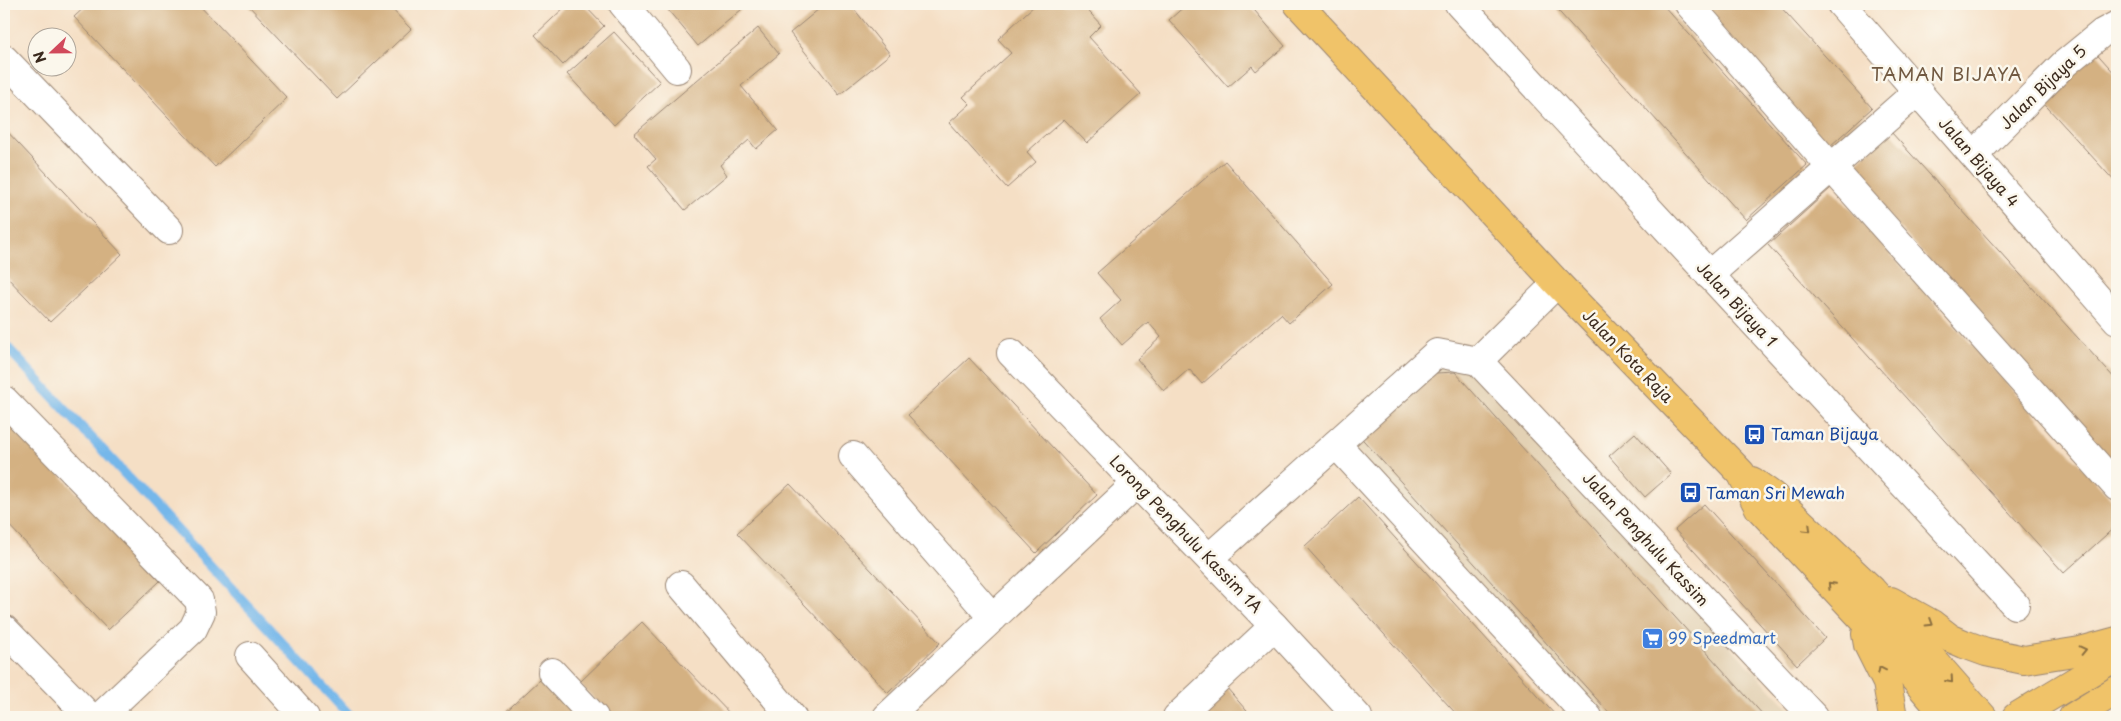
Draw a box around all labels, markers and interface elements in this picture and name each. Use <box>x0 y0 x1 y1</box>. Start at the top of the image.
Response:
north arrow <box>28 28 78 78</box>
street label: Jalan Bijaya 5 <box>1993 38 2091 134</box>
text: N <box>28 48 51 66</box>
district label: TAMAN BIJAYA <box>1871 60 2023 87</box>
street label: Jalan Bijaya 4 <box>1934 111 2026 212</box>
street label: Jalan Bijaya 1 <box>1692 255 1784 351</box>
street label: Jalan Kota Raja <box>1578 303 1680 408</box>
place label: Taman Bijaya <box>1771 421 1879 445</box>
bus stop icon: Taman Bijaya <box>1743 422 1767 446</box>
street label: Lorong Penghulu Kassim 1A <box>1105 449 1269 618</box>
street label: Jalan Penghulu Kassim <box>1578 466 1716 611</box>
place label: Taman Sri Mewah <box>1706 480 1845 504</box>
bus stop icon: Taman Sri Mewah <box>1678 481 1702 505</box>
one-way arrow <box>1803 523 1812 532</box>
one-way arrow <box>1828 582 1837 591</box>
one-way arrow <box>1924 617 1933 627</box>
place label: 99 Speedmart <box>1668 625 1776 649</box>
supermarket icon: 99 Speedmart <box>1640 626 1664 650</box>
one-way arrow <box>2079 645 2088 656</box>
one-way arrow <box>1877 667 1887 676</box>
one-way arrow <box>1945 674 1954 683</box>

